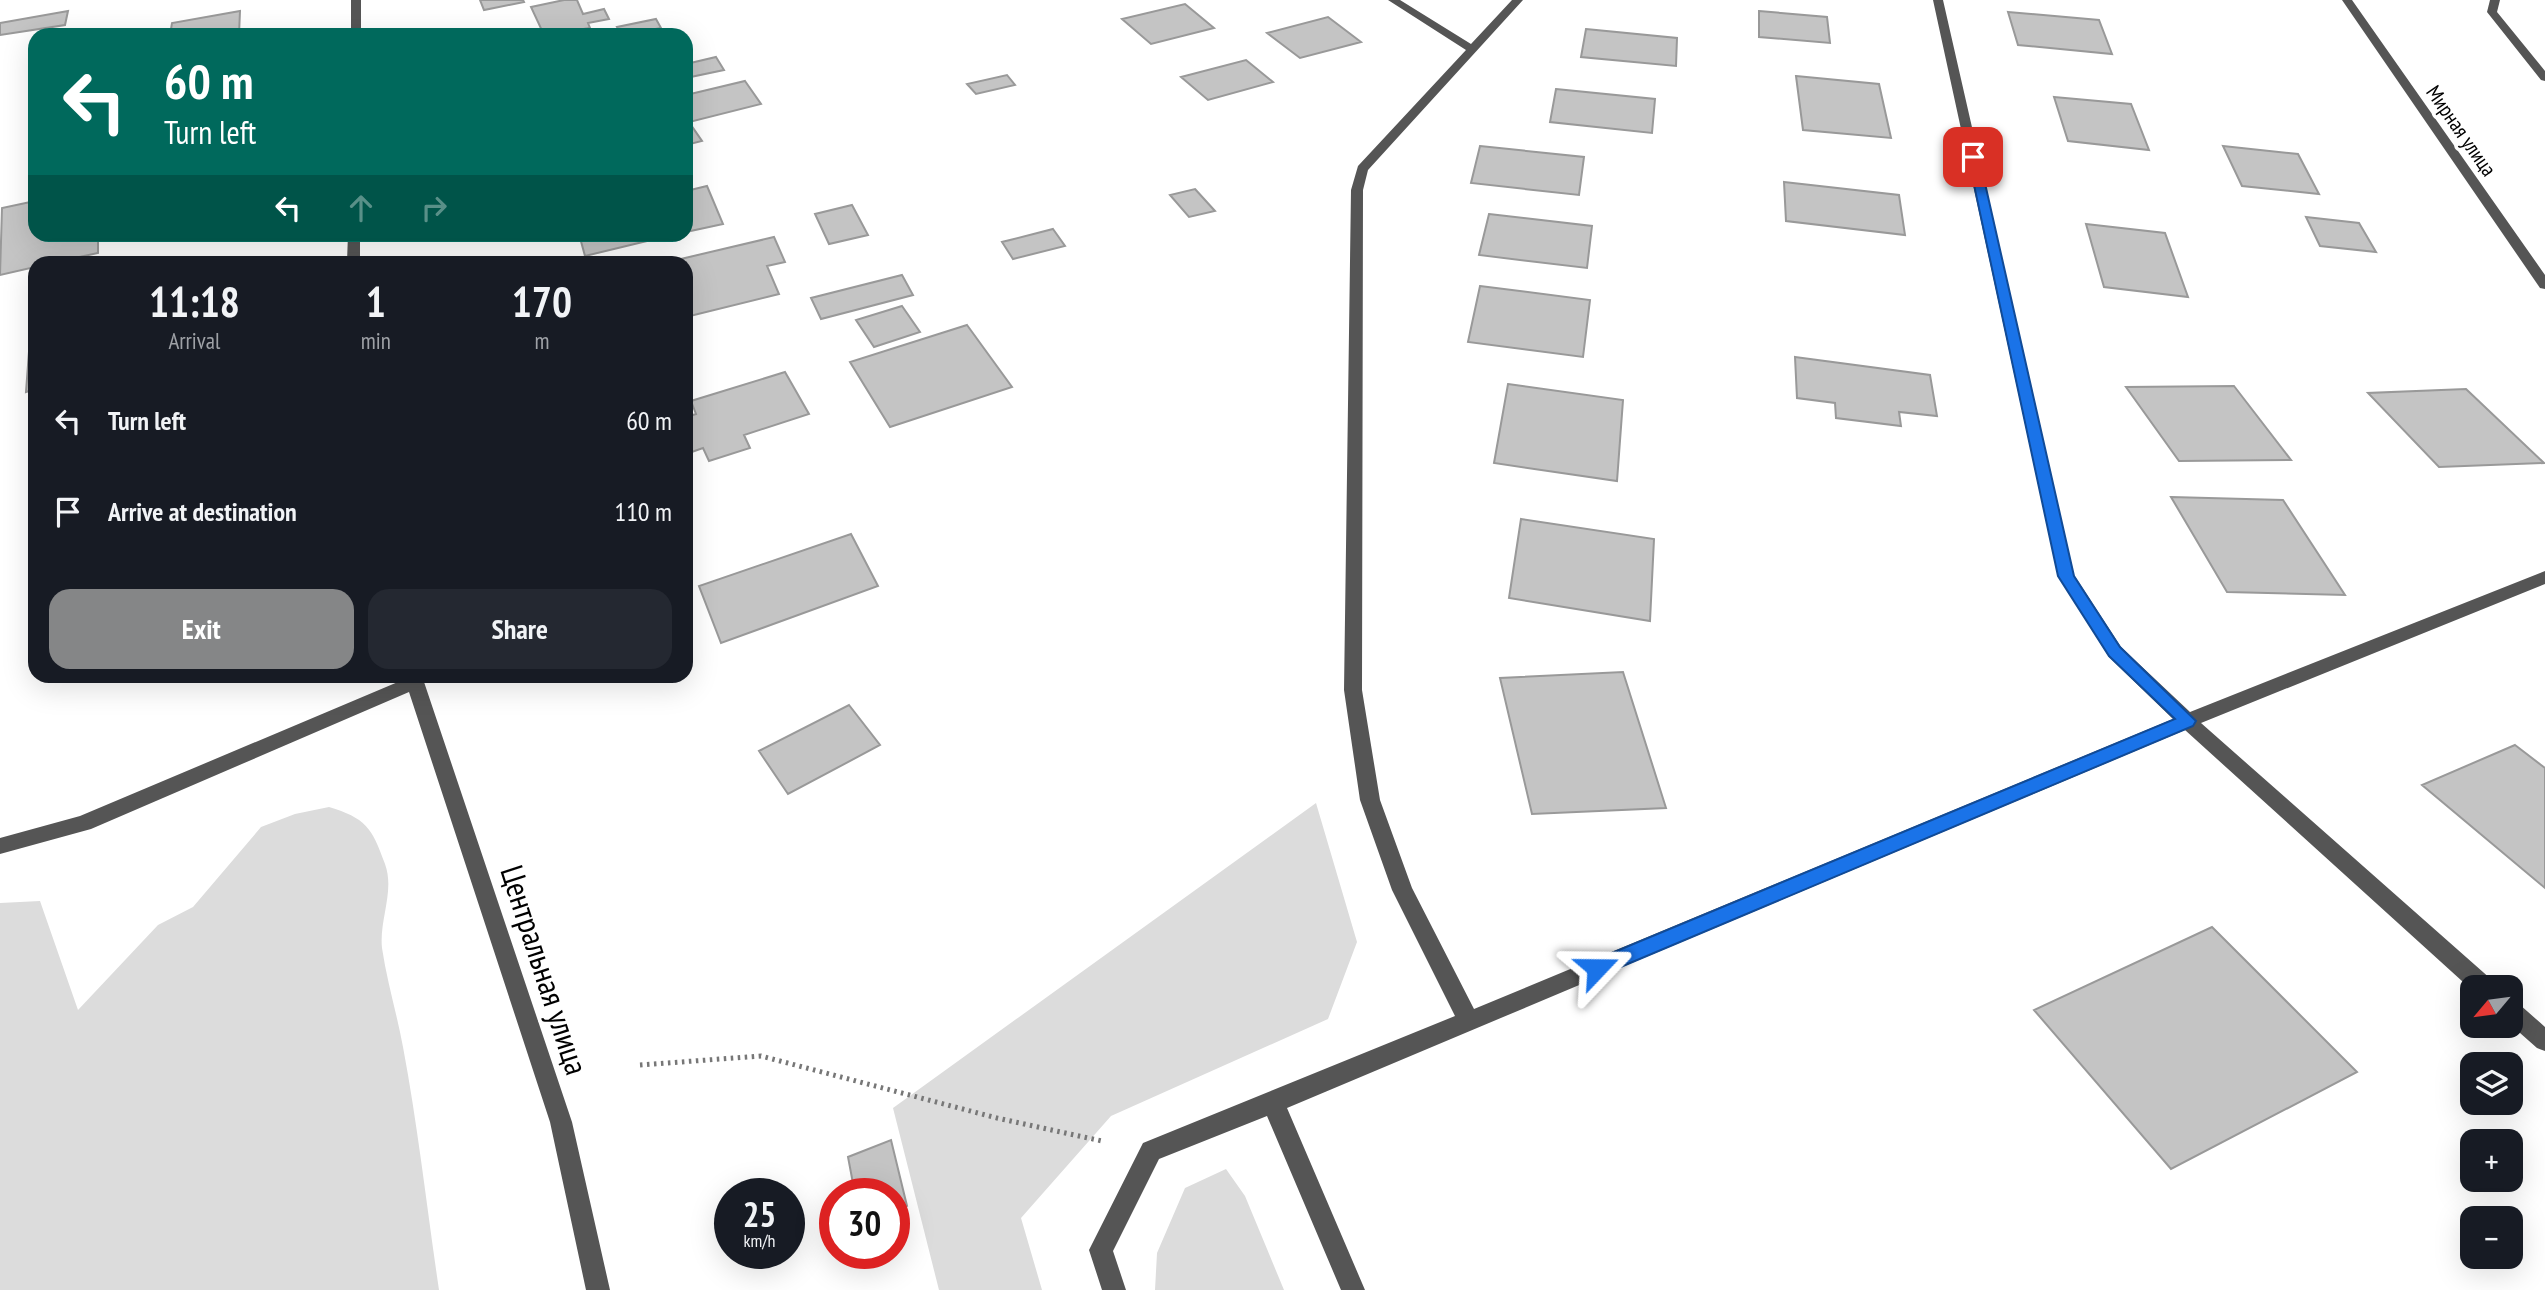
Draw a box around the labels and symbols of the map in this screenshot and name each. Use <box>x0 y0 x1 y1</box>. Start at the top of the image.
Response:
street label: Мирная улица <box>2420 80 2503 181</box>
pin <box>1943 127 2003 187</box>
street label: Центральная улица <box>491 860 599 1080</box>
position arrow <box>1560 931 1634 1005</box>
north arrow <box>2460 975 2524 1038</box>
speed limit sign: 30 <box>819 1178 910 1269</box>

